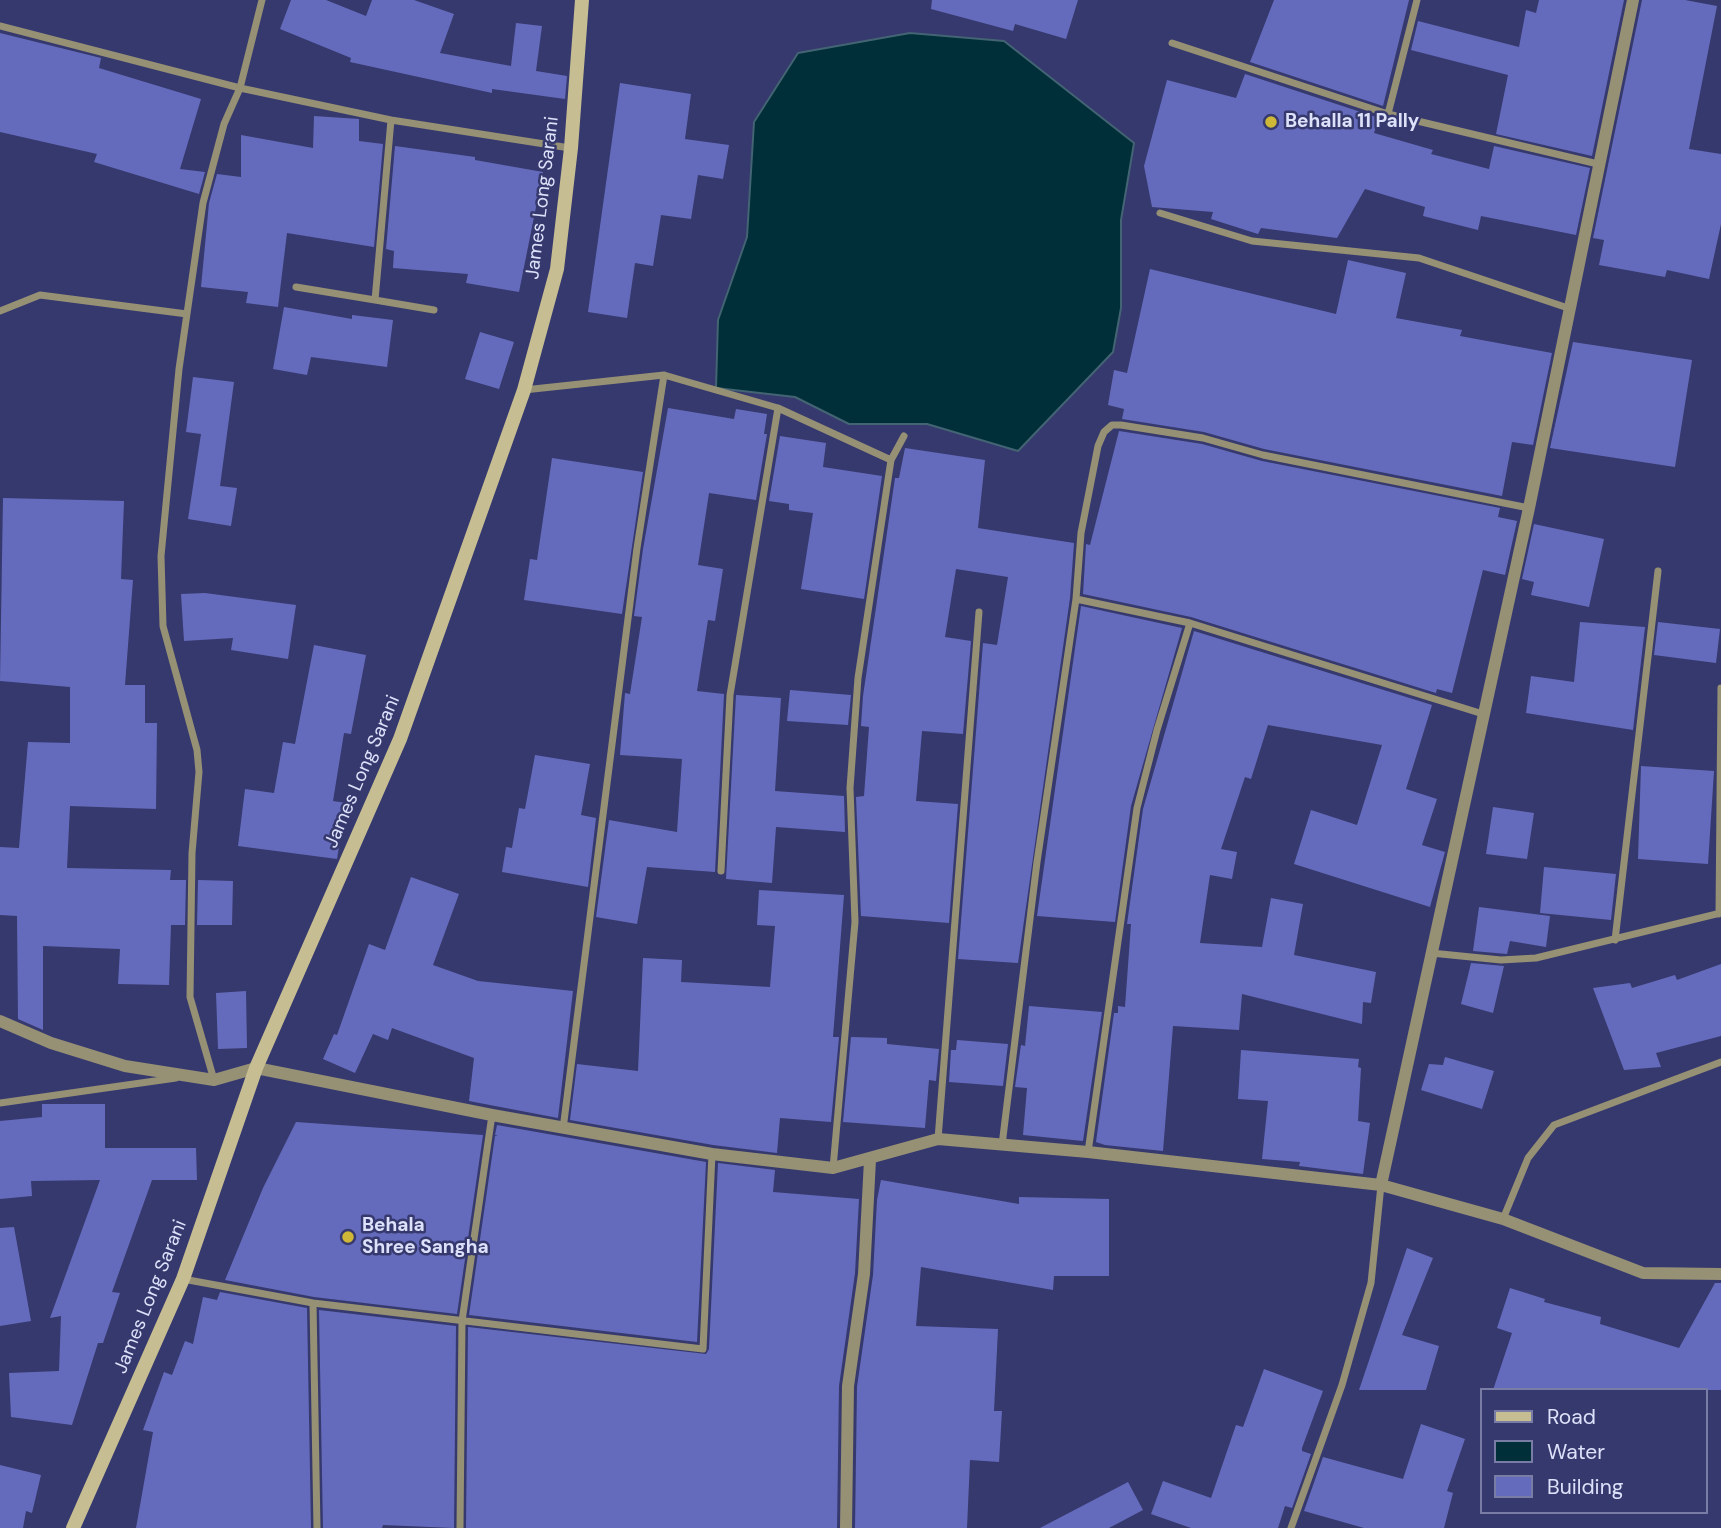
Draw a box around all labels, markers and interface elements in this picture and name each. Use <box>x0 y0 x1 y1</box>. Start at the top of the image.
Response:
place label: Behalla 11 Pally <box>1285 111 1419 133</box>
marker: Behalla 11 Pally <box>1263 114 1279 130</box>
street label: James Long Sarani <box>522 115 564 281</box>
street label: James Long Sarani <box>321 692 405 852</box>
place label: Behala Shree Sangha <box>362 1215 489 1259</box>
street label: James Long Sarani <box>110 1217 192 1377</box>
marker: Behala Shree Sangha <box>340 1229 356 1245</box>
legend <box>1480 1388 1707 1514</box>
text: Road <box>1547 1403 1596 1431</box>
text: Water <box>1547 1438 1605 1466</box>
text: Building <box>1547 1473 1623 1501</box>

